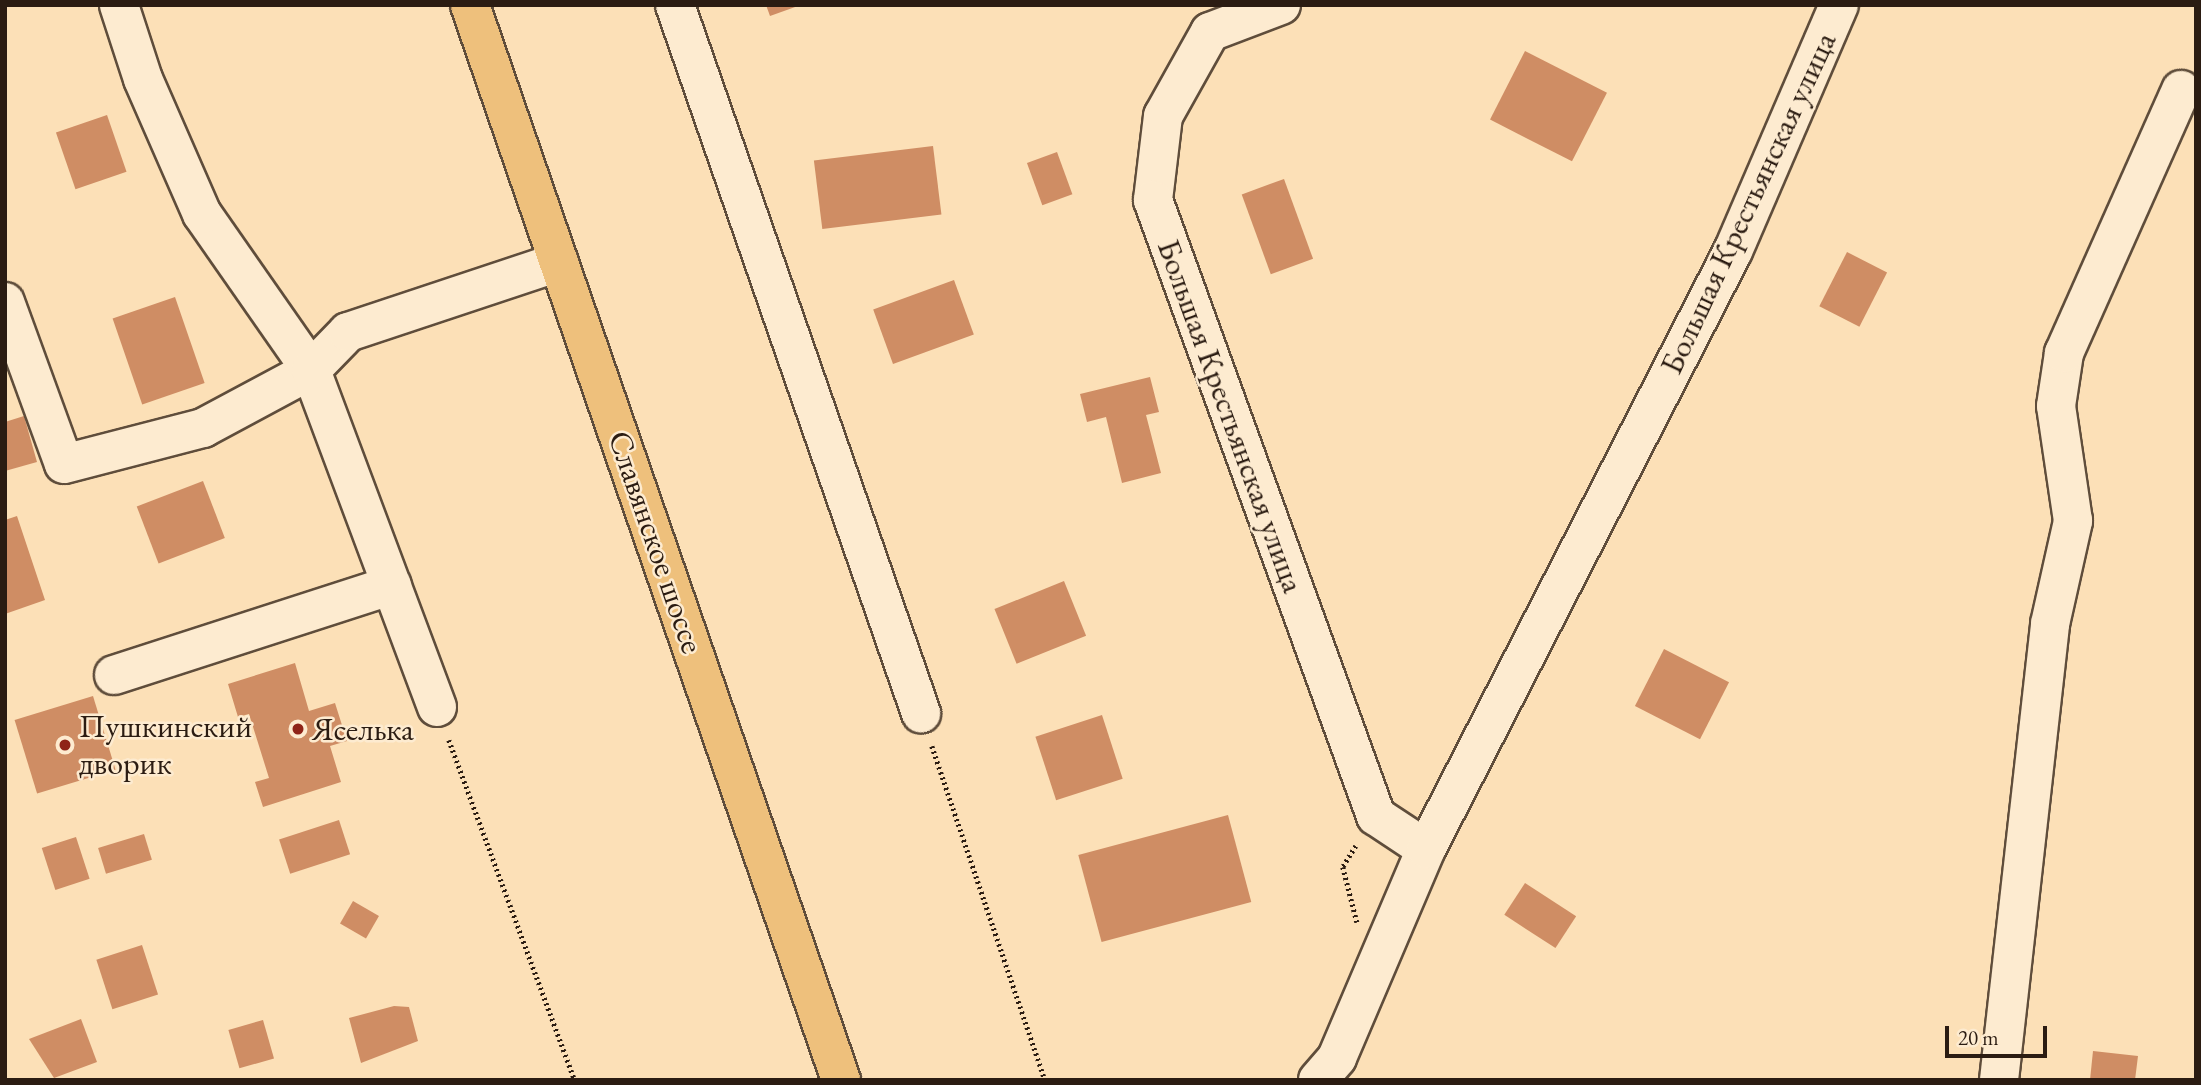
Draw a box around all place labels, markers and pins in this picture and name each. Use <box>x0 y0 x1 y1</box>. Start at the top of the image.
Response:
place label: Пушкинский дворик <box>79 708 252 783</box>
place label: Яселька <box>312 710 414 748</box>
marker: Яселька <box>290 721 306 737</box>
marker: Пушкинский дворик <box>57 737 73 753</box>

